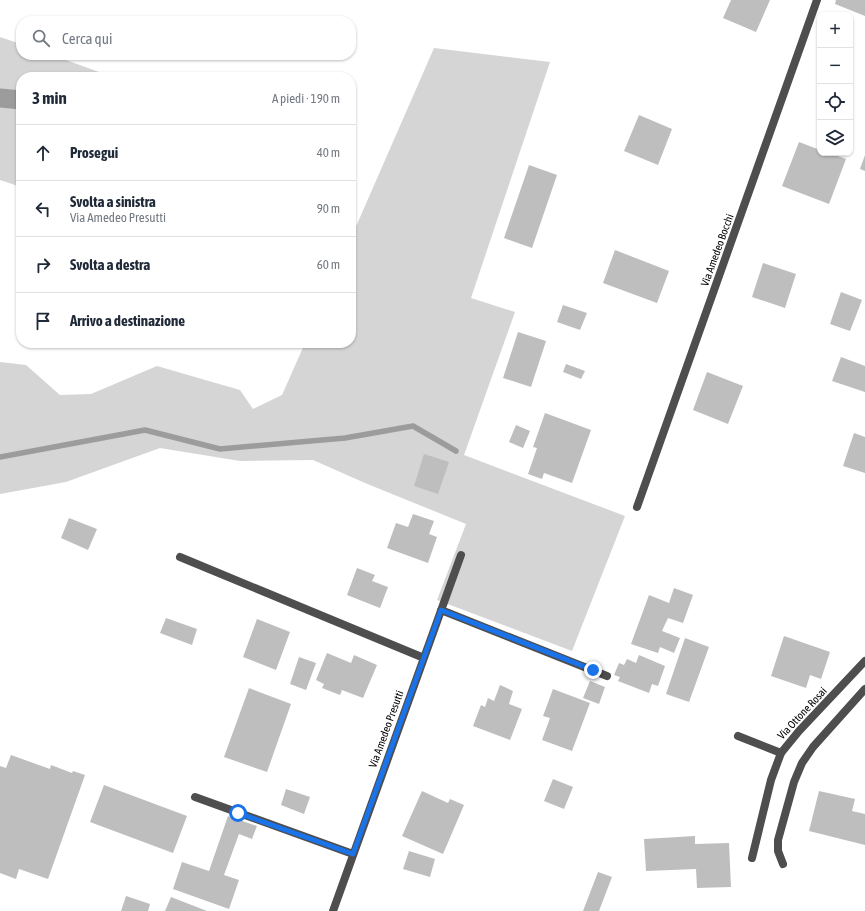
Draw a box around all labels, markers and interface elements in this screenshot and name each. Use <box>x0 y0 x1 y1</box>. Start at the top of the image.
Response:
map controls <box>817 12 853 156</box>
button: + <box>817 12 853 48</box>
search box <box>16 16 356 60</box>
icon: search <box>30 27 52 49</box>
text: Cerca qui <box>62 30 112 47</box>
button: − <box>817 48 853 84</box>
button: locate <box>817 84 853 120</box>
text: 3 min <box>32 88 67 108</box>
text: A piedi · 190 m <box>272 91 340 106</box>
button: layers <box>817 120 853 156</box>
icon: ahead <box>32 142 54 164</box>
text: Prosegui <box>70 144 118 161</box>
text: 40 m <box>317 145 340 160</box>
text: Svolta a sinistra <box>70 193 156 210</box>
icon: left <box>32 198 54 220</box>
text: 90 m <box>317 201 340 216</box>
text: Via Amedeo Presutti <box>70 210 166 225</box>
street label: Via Amedeo Bocchi <box>698 212 736 288</box>
icon: right <box>32 254 54 276</box>
text: Svolta a destra <box>70 256 150 273</box>
text: 60 m <box>317 257 340 272</box>
icon: arrive <box>32 310 54 332</box>
text: Arrivo a destinazione <box>70 312 185 329</box>
route end <box>584 661 602 679</box>
street label: Via Ottone Rosai <box>775 685 829 741</box>
street label: Via Amedeo Presutti <box>366 689 406 769</box>
route start <box>229 804 247 822</box>

